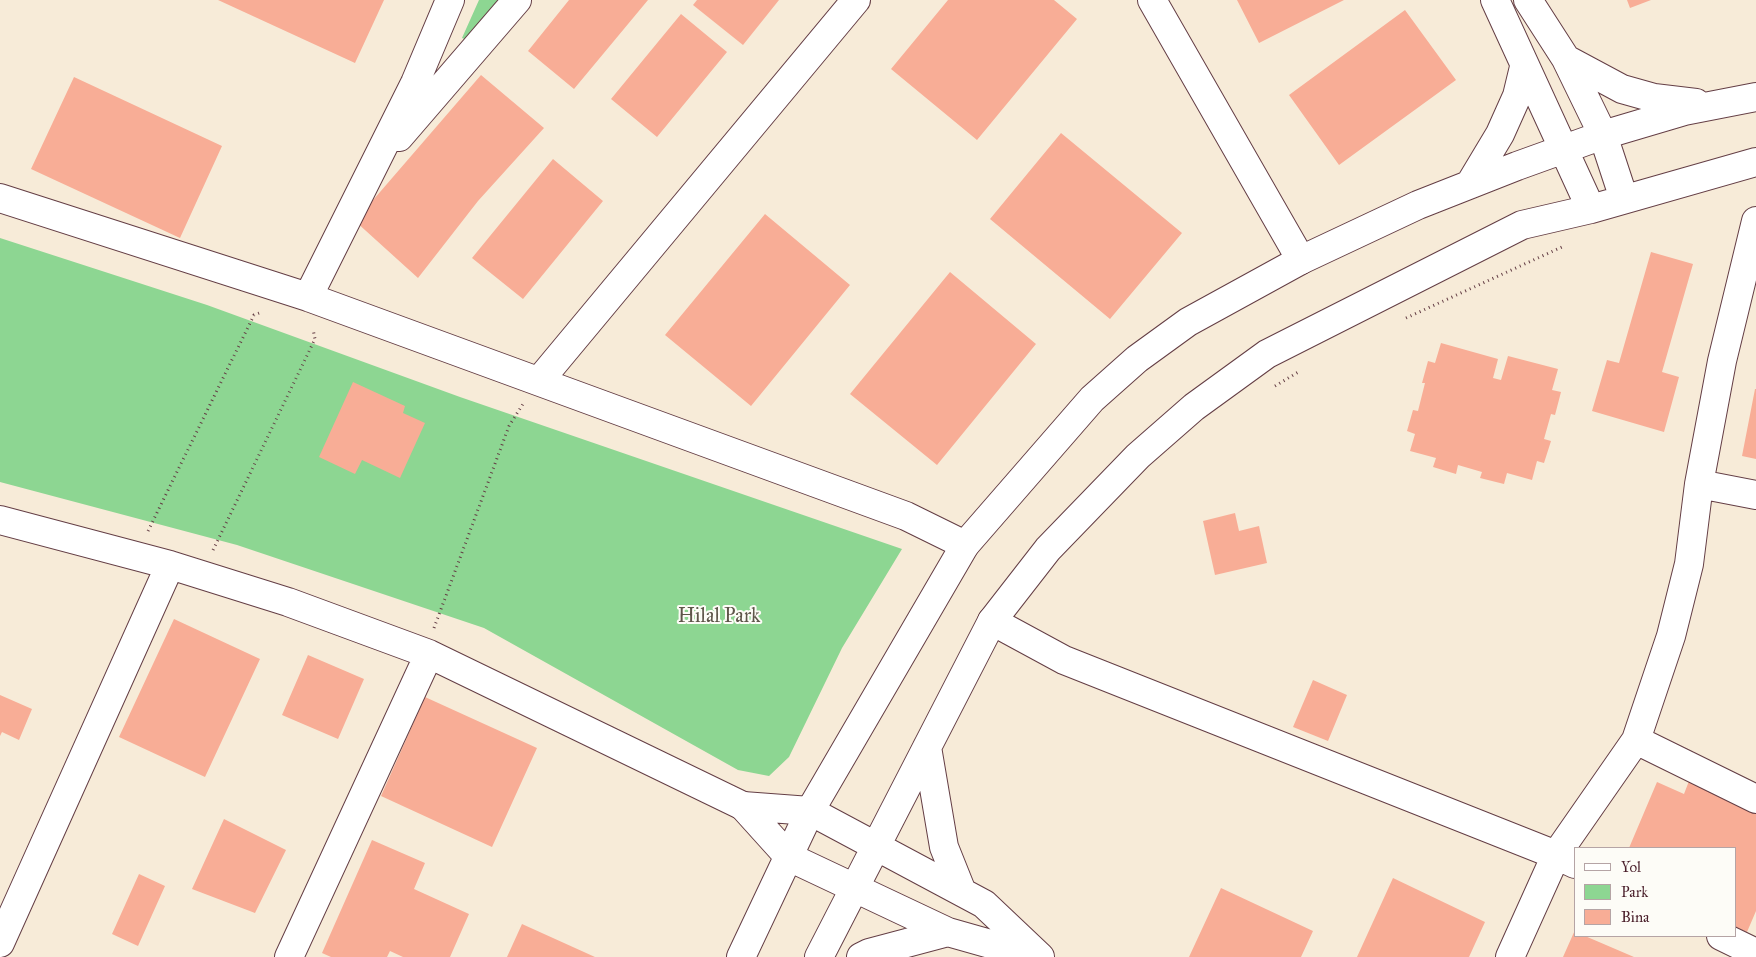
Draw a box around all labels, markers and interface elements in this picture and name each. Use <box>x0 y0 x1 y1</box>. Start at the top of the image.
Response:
park label: Hilal Park <box>678 605 760 629</box>
legend <box>1574 847 1736 937</box>
text: Yol <box>1621 858 1641 876</box>
text: Park <box>1621 883 1648 901</box>
text: Bina <box>1621 908 1649 926</box>

